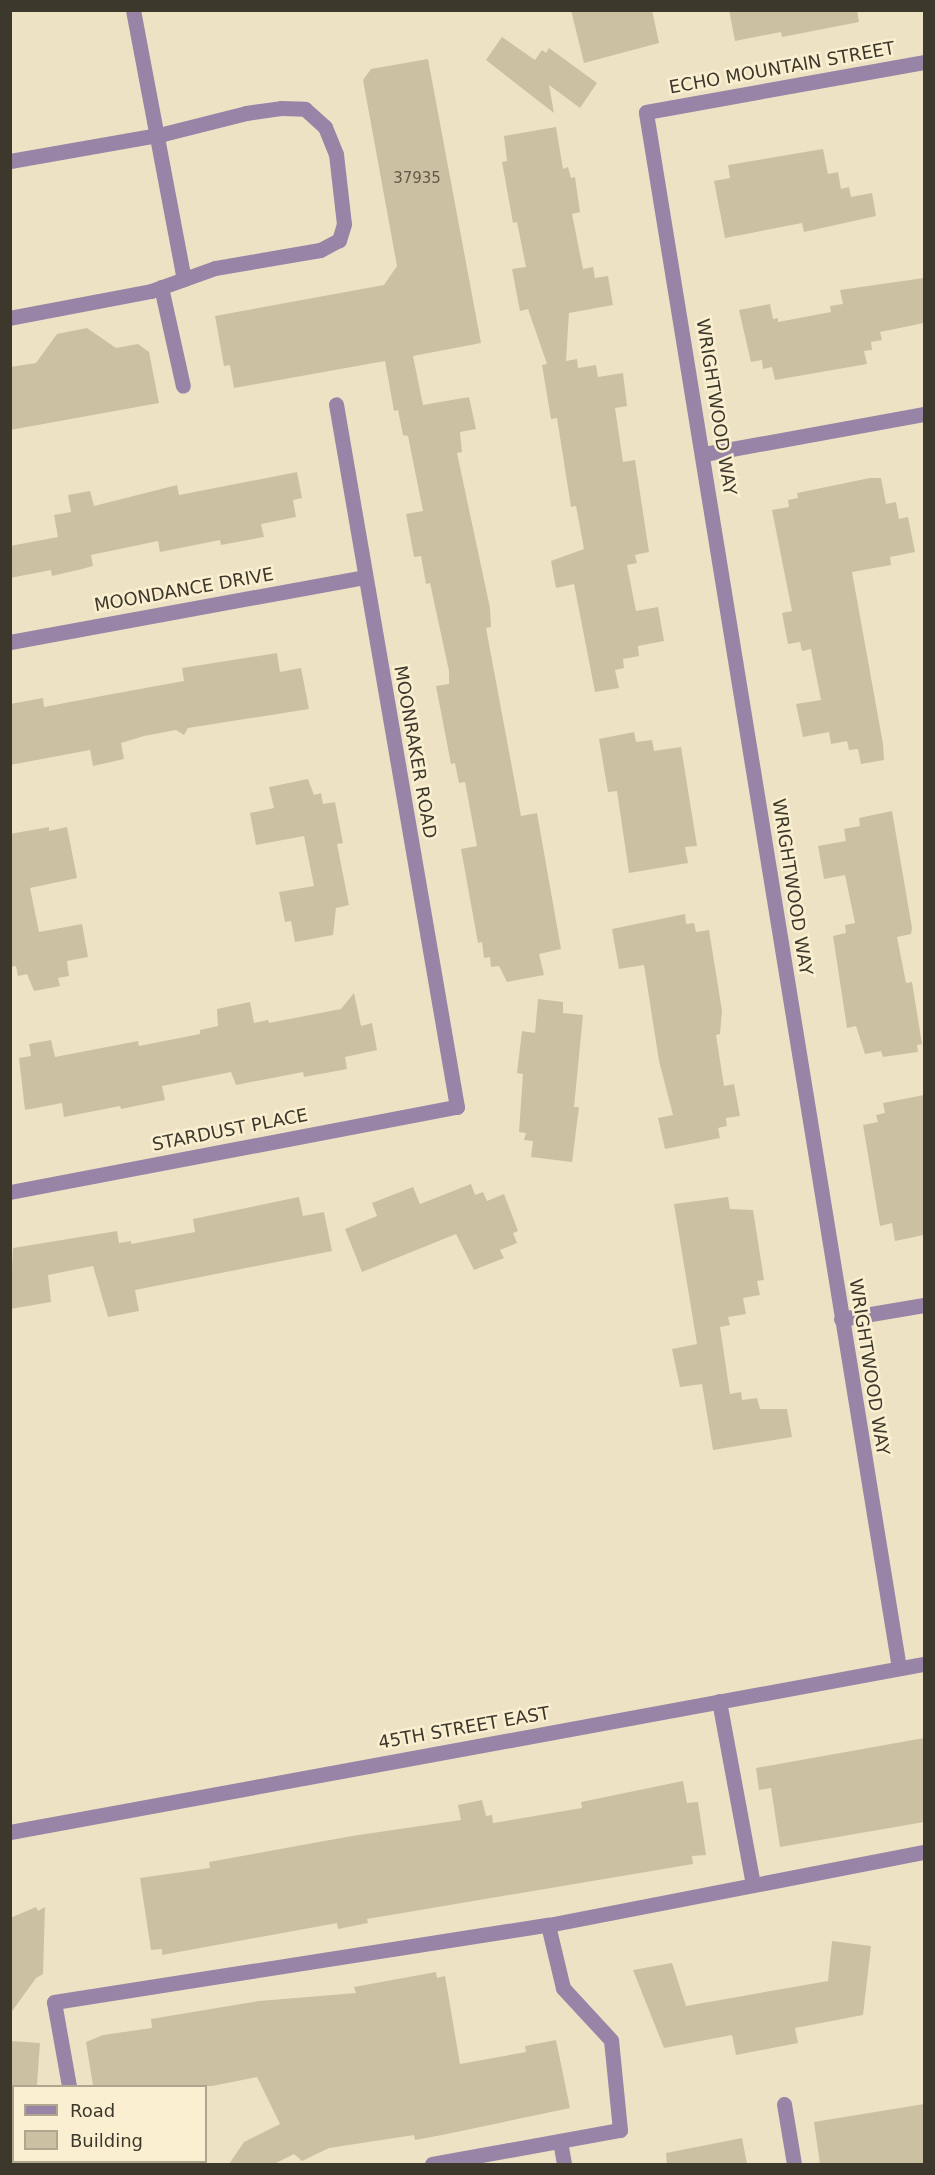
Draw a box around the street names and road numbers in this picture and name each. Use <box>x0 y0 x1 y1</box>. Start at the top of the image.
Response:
street label: ECHO MOUNTAIN STREET <box>667 38 897 98</box>
street label: WRIGHTWOOD WAY <box>691 317 741 497</box>
street label: MOONDANCE DRIVE <box>93 564 275 616</box>
street label: MOONRAKER ROAD <box>389 664 441 840</box>
street label: WRIGHTWOOD WAY <box>767 797 817 977</box>
street label: STARDUST PLACE <box>150 1104 310 1156</box>
street label: WRIGHTWOOD WAY <box>844 1277 894 1457</box>
street label: 45TH STREET EAST <box>377 1702 551 1754</box>

